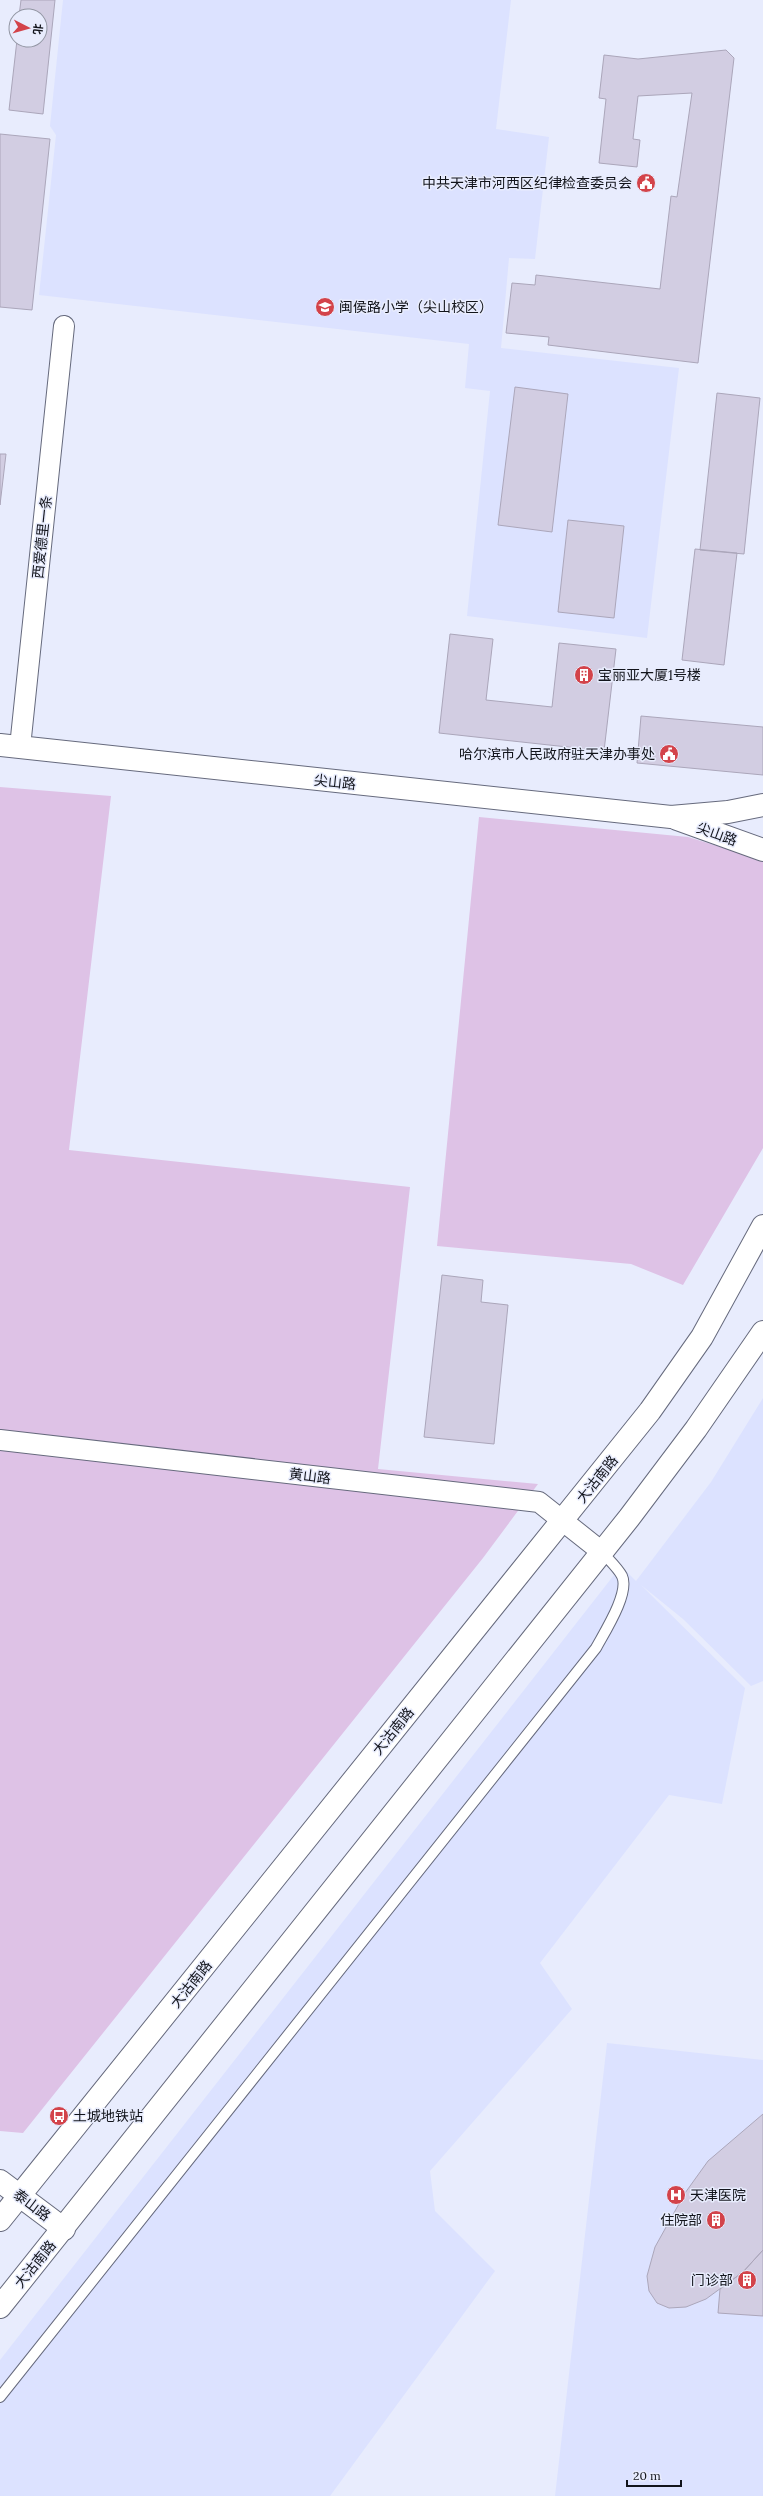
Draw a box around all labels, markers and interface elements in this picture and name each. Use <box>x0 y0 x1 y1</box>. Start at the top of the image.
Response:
north arrow <box>8 8 48 48</box>
text: 北 <box>30 23 45 35</box>
public building icon: 中共天津市河西区纪律检查委员会 <box>635 172 657 194</box>
place label: 中共天津市河西区纪律检查委员会 <box>422 174 632 192</box>
school or university icon: 闽侯路小学（尖山校区） <box>314 296 336 318</box>
place label: 闽侯路小学（尖山校区） <box>339 298 493 316</box>
street label: 西爱德里一条 <box>29 494 55 580</box>
building icon: 宝丽亚大厦1号楼 <box>573 664 595 686</box>
place label: 宝丽亚大厦1号楼 <box>598 666 701 684</box>
public building icon: 哈尔滨市人民政府驻天津办事处 <box>658 743 680 765</box>
place label: 哈尔滨市人民政府驻天津办事处 <box>459 745 655 763</box>
street label: 尖山路 <box>313 771 357 793</box>
street label: 尖山路 <box>694 818 740 850</box>
street label: 大沽南路 <box>572 1452 622 1506</box>
street label: 黄山路 <box>288 1465 332 1487</box>
street label: 大沽南路 <box>368 1704 418 1758</box>
street label: 大沽南路 <box>166 1957 216 2011</box>
bus stop icon: 土城地铁站 <box>48 2105 70 2127</box>
place label: 土城地铁站 <box>73 2107 143 2125</box>
hospital icon: 天津医院 <box>665 2184 687 2206</box>
street label: 泰山路 <box>10 2185 54 2225</box>
place label: 天津医院 <box>690 2186 746 2204</box>
building icon: 住院部 <box>705 2209 727 2231</box>
place label: 住院部 <box>660 2211 702 2229</box>
street label: 大沽南路 <box>10 2237 60 2291</box>
building icon: 门诊部 <box>736 2269 758 2291</box>
place label: 门诊部 <box>691 2271 733 2289</box>
scale bar <box>627 2462 681 2488</box>
text: 20 m <box>633 2468 661 2483</box>

